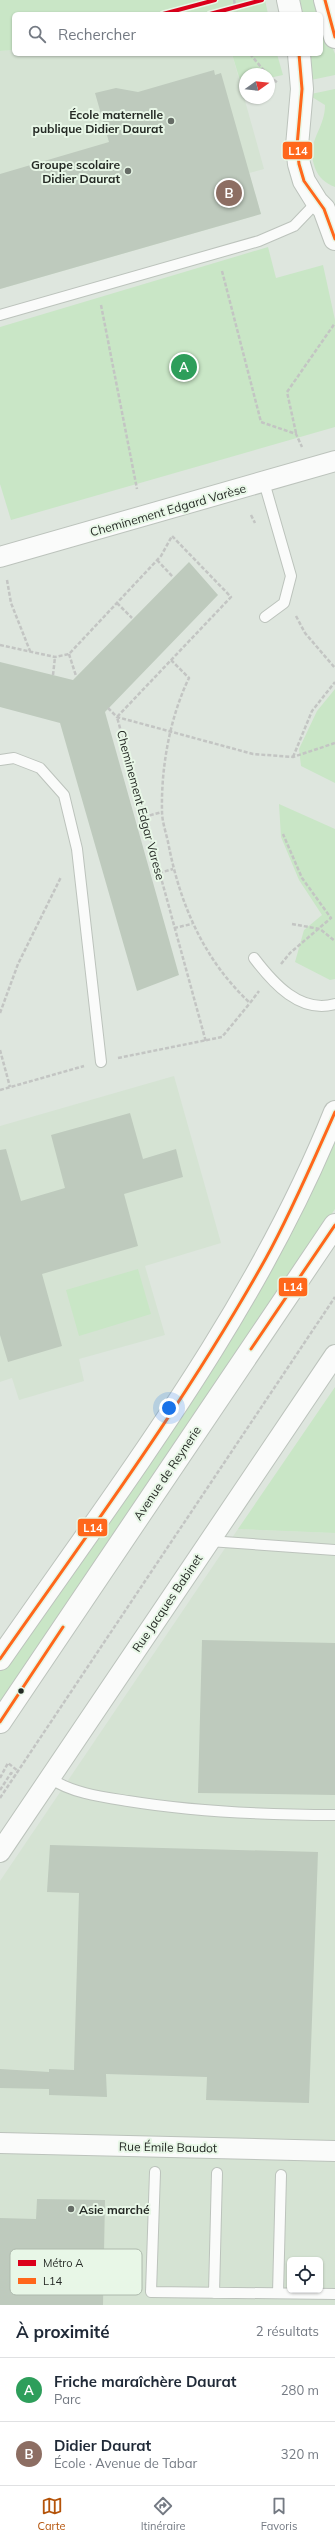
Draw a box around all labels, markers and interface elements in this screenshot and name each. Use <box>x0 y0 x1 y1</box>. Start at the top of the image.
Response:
search box <box>12 12 323 56</box>
icon: search <box>26 23 48 45</box>
text: Rechercher <box>58 25 136 44</box>
north arrow <box>239 68 275 104</box>
place label: École maternelle publique Didier Daurat <box>32 107 163 136</box>
marker: École maternelle publique Didier Daurat <box>166 116 176 126</box>
line badge: L14 <box>282 141 313 160</box>
text: L14 <box>288 144 308 158</box>
place label: Groupe scolaire Didier Daurat <box>31 157 120 186</box>
marker: Groupe scolaire Didier Daurat <box>123 166 133 176</box>
pin: B <box>216 178 242 208</box>
pin: A <box>171 352 197 382</box>
street label: Cheminement Edgard Varèse <box>88 481 248 539</box>
street label: Cheminement Edgar Varese <box>114 728 168 882</box>
line badge: L14 <box>278 1277 308 1297</box>
text: L14 <box>283 1280 303 1294</box>
your location <box>159 1398 179 1418</box>
street label: Avenue de Reynerie <box>130 1423 204 1523</box>
line badge: L14 <box>77 1518 108 1537</box>
text: L14 <box>83 1521 103 1535</box>
street label: Rue Jacques Babinet <box>129 1551 205 1655</box>
unlabelled marker <box>16 1686 26 1696</box>
street label: Rue Émile Baudot <box>119 2139 217 2155</box>
place label: Asie marché <box>79 2202 150 2217</box>
marker: Asie marché <box>66 2204 76 2214</box>
legend <box>10 2249 142 2295</box>
text: Métro A <box>43 2256 83 2270</box>
map controls <box>287 2257 323 2293</box>
button: locate <box>287 2257 323 2293</box>
text: L14 <box>43 2274 63 2288</box>
text: À proximité <box>16 2321 110 2342</box>
text: 2 résultats <box>256 2323 319 2339</box>
text: Friche maraîchère Daurat <box>54 2372 236 2391</box>
text: A <box>24 2382 34 2398</box>
text: 280 m <box>281 2382 319 2398</box>
text: Parc <box>54 2391 81 2407</box>
text: Didier Daurat <box>54 2436 151 2455</box>
text: B <box>25 2446 33 2462</box>
text: 320 m <box>281 2446 319 2462</box>
text: École · Avenue de Tabar <box>54 2455 197 2471</box>
tab: Carte <box>38 2495 66 2533</box>
tab: Itinéraire <box>141 2495 186 2533</box>
tab: Favoris <box>261 2495 297 2533</box>

